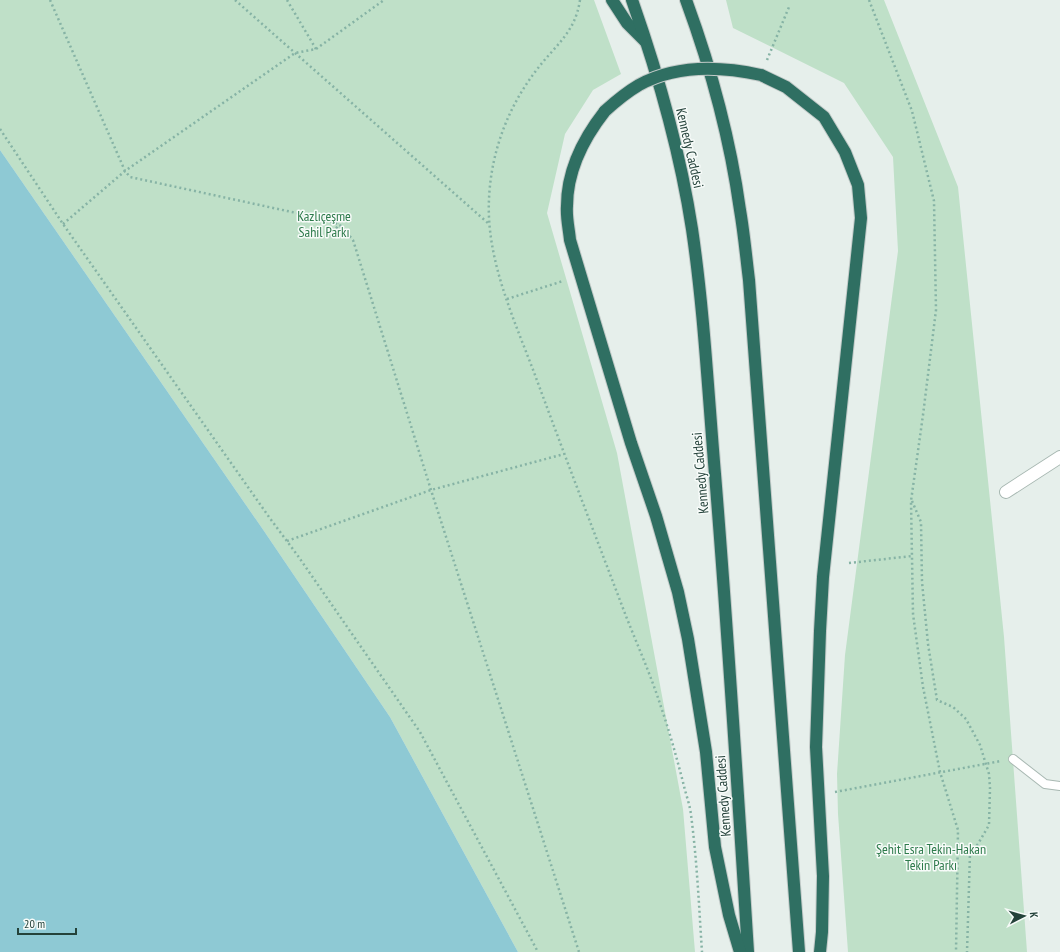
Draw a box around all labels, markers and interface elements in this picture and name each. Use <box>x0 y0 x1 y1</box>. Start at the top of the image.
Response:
street label: Kennedy Caddesi <box>672 106 708 190</box>
park label: Kazlıçeşme Sahil Parkı <box>297 207 351 241</box>
street label: Kennedy Caddesi <box>687 432 713 514</box>
street label: Kennedy Caddesi <box>711 755 735 837</box>
park label: Şehit Esra Tekin-Hakan Tekin Parkı <box>876 840 986 874</box>
north arrow <box>1004 896 1044 936</box>
scale bar <box>18 910 76 936</box>
text: K <box>1027 911 1041 919</box>
text: 20 m <box>24 916 45 931</box>

